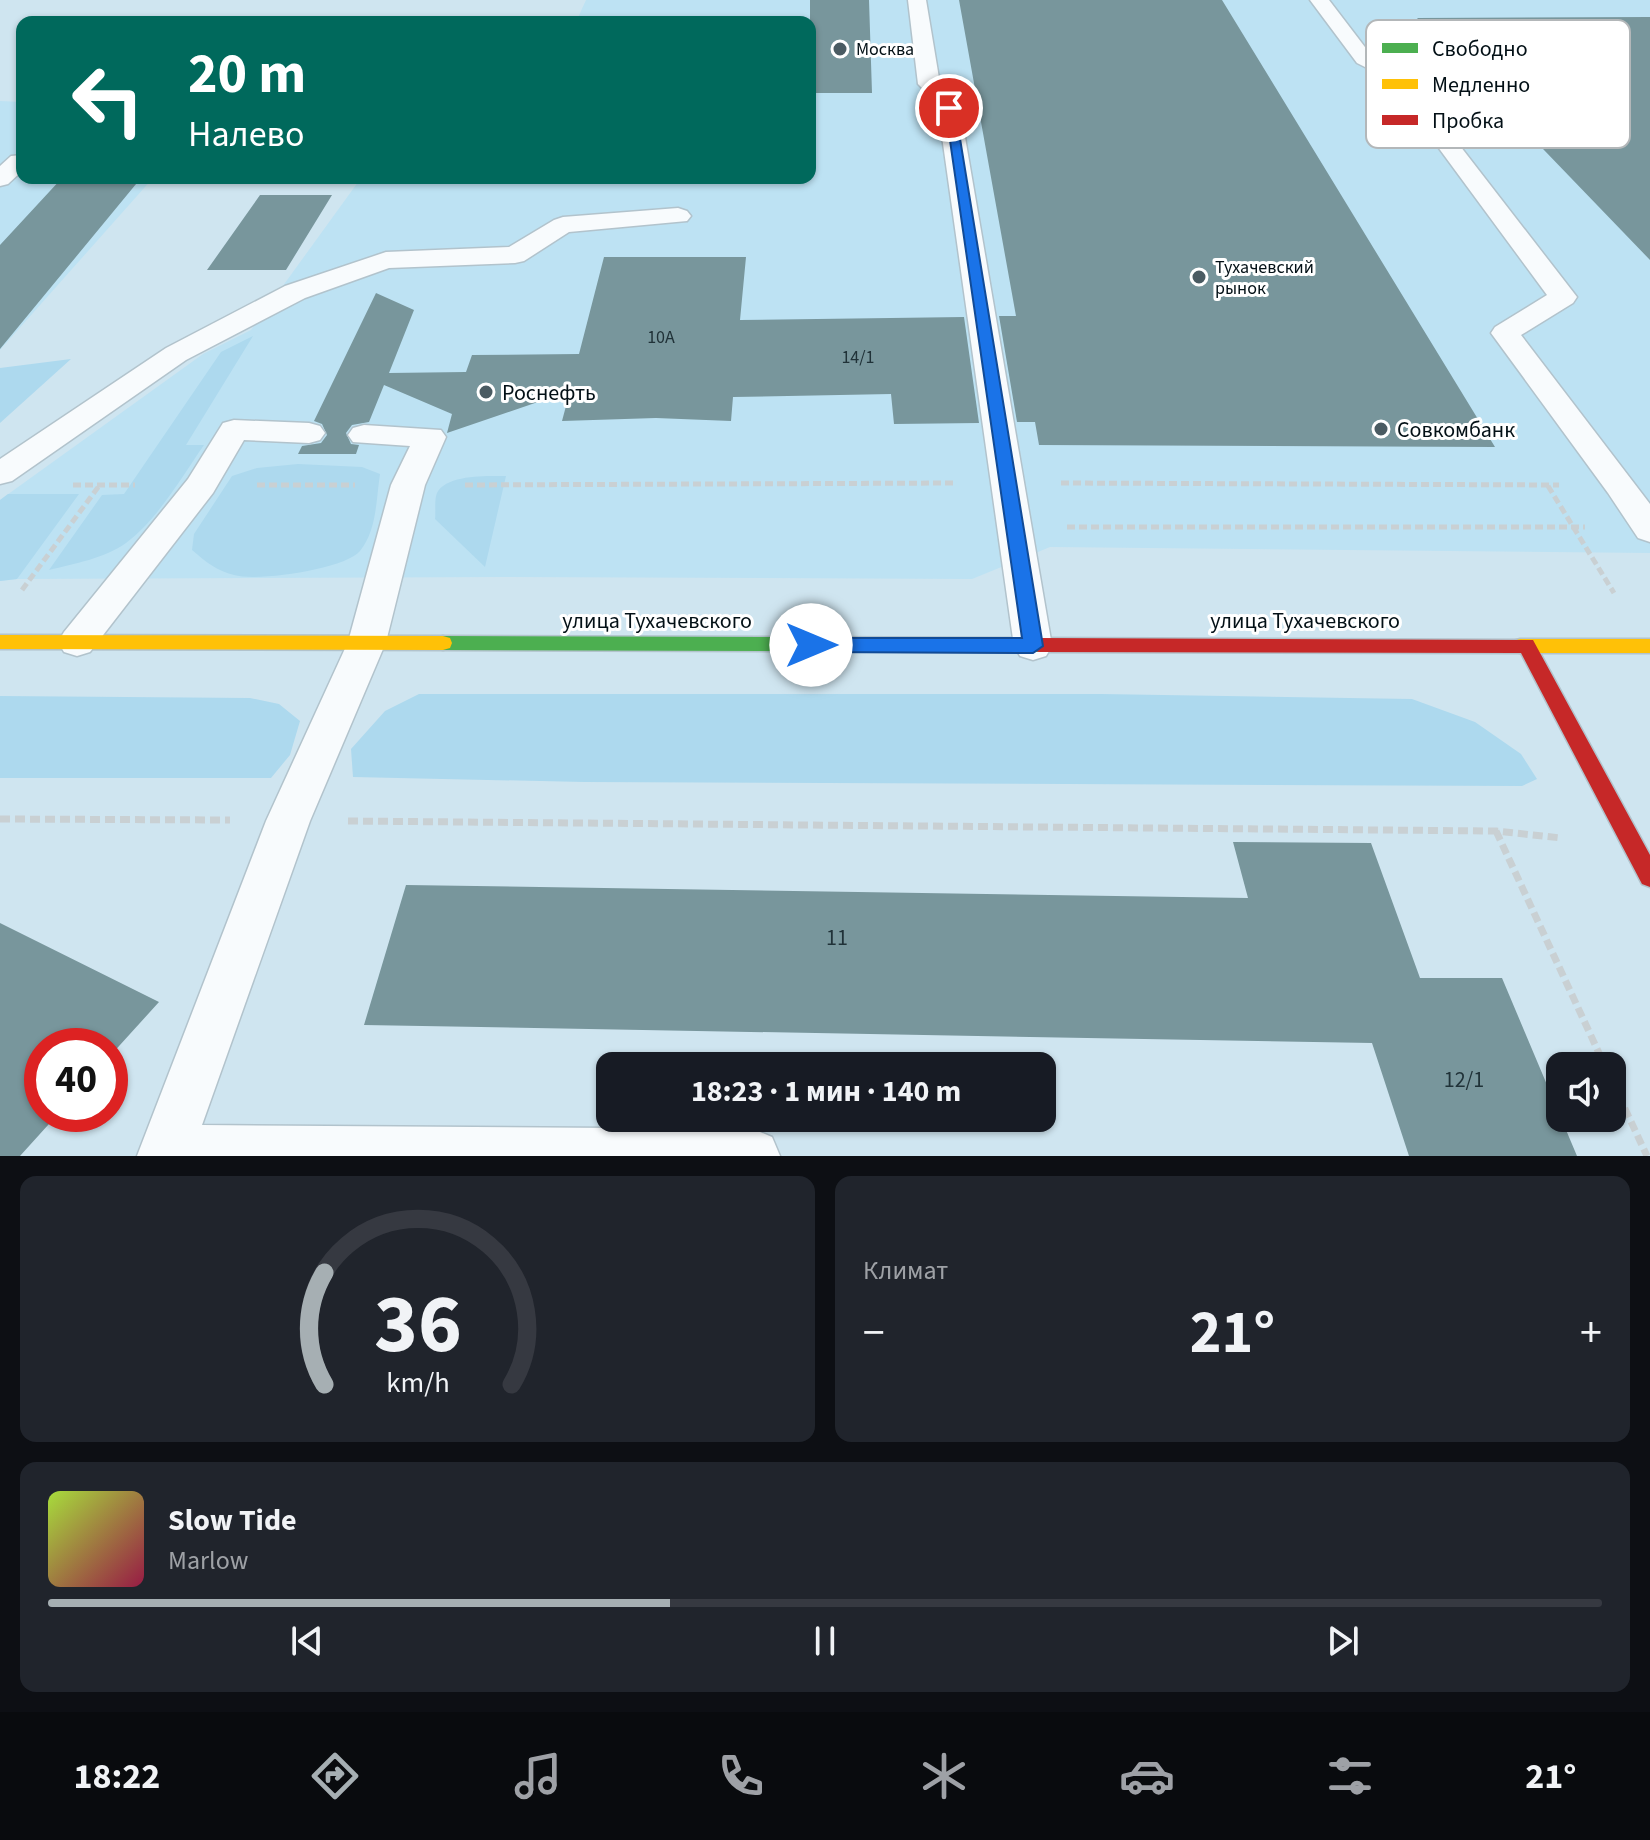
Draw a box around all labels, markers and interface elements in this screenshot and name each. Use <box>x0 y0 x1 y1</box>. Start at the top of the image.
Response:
legend <box>1366 20 1630 148</box>
text: Свободно <box>1432 33 1528 65</box>
text: 20 m <box>188 35 306 114</box>
place label: Москва <box>856 37 914 62</box>
marker: Москва <box>831 40 849 58</box>
icon: left <box>56 48 160 152</box>
text: Медленно <box>1432 69 1530 101</box>
pin <box>915 74 983 142</box>
icon: arrive <box>927 86 971 130</box>
text: Пробка <box>1432 105 1504 137</box>
text: Налево <box>188 109 304 160</box>
place label: Тухачевский рынок <box>1215 255 1314 301</box>
marker: Тухачевский рынок <box>1190 268 1208 286</box>
house number: 10А <box>647 325 675 350</box>
house number: 14/1 <box>841 345 875 370</box>
place label: Роснефть <box>502 377 596 409</box>
marker: Роснефть <box>477 383 495 401</box>
place label: Совкомбанк <box>1397 414 1515 446</box>
marker: Совкомбанк <box>1372 420 1390 438</box>
position arrow <box>769 603 853 687</box>
street label: улица Тухачевского <box>562 605 752 637</box>
street label: улица Тухачевского <box>1210 605 1400 637</box>
house number: 11 <box>826 922 848 954</box>
speed limit sign: 40 <box>24 1028 128 1132</box>
map controls <box>1546 1052 1626 1132</box>
button: sound <box>1546 1052 1626 1132</box>
house number: 12/1 <box>1444 1064 1484 1096</box>
text: 18:23 · 1 мин · 140 m <box>691 1070 961 1113</box>
text: Климат <box>863 1252 948 1289</box>
text: 36 <box>374 1266 461 1384</box>
text: 21° <box>1190 1291 1275 1376</box>
text: − <box>863 1302 885 1365</box>
text: + <box>1580 1302 1602 1365</box>
text: km/h <box>386 1363 449 1403</box>
text: Slow Tide <box>168 1499 297 1542</box>
text: Marlow <box>168 1542 248 1579</box>
icon: previous <box>285 1619 329 1663</box>
icon: pause <box>803 1619 847 1663</box>
icon: next <box>1321 1619 1365 1663</box>
icon: directions <box>307 1748 363 1804</box>
icon: music <box>510 1748 566 1804</box>
icon: phone <box>713 1748 769 1804</box>
icon: climate <box>916 1748 972 1804</box>
icon: car <box>1119 1748 1175 1804</box>
icon: filters <box>1322 1748 1378 1804</box>
text: 18:22 <box>74 1751 160 1802</box>
text: 21° <box>1525 1751 1577 1802</box>

